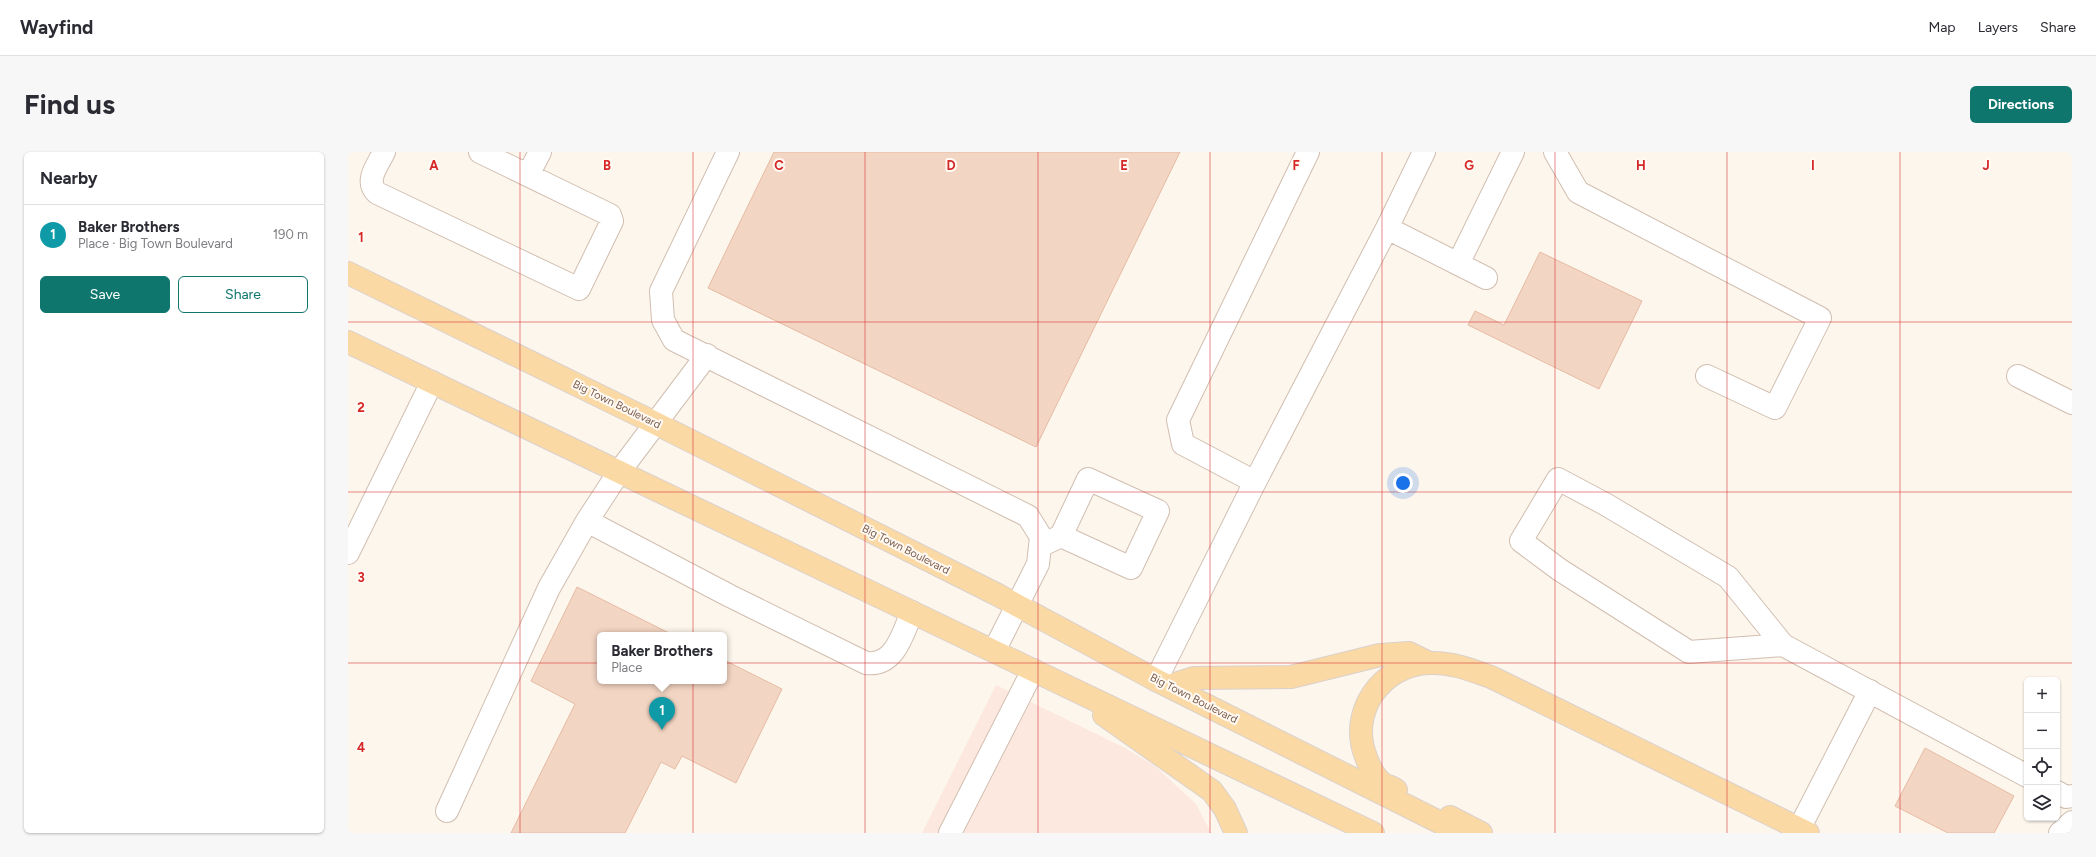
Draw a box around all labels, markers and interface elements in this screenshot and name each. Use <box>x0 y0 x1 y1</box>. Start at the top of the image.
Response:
text: Wayfind <box>20 16 93 39</box>
text: Map <box>1928 19 1956 36</box>
text: Layers <box>1978 19 2018 36</box>
text: Share <box>2040 19 2076 36</box>
button: Directions <box>1970 86 2072 123</box>
text: Find us <box>24 87 115 121</box>
text: A <box>429 158 439 173</box>
text: B <box>603 158 611 173</box>
text: C <box>774 158 784 173</box>
text: D <box>946 158 956 173</box>
text: E <box>1120 158 1128 173</box>
text: F <box>1292 158 1300 173</box>
text: G <box>1464 158 1474 173</box>
text: H <box>1636 158 1646 173</box>
text: I <box>1811 158 1815 173</box>
text: J <box>1982 158 1990 173</box>
text: Nearby <box>40 168 98 188</box>
text: Baker Brothers <box>78 218 180 236</box>
text: 1 <box>50 227 56 242</box>
text: 190 m <box>273 227 308 242</box>
text: 1 <box>358 230 364 245</box>
text: Place · Big Town Boulevard <box>78 236 233 251</box>
button: Save <box>40 276 170 313</box>
button: Share <box>178 276 308 313</box>
street label: Big Town Boulevard <box>571 377 663 431</box>
text: 2 <box>357 400 365 415</box>
your location <box>1393 473 1413 493</box>
street label: Big Town Boulevard <box>860 522 952 577</box>
text: 3 <box>357 570 365 585</box>
popup <box>597 632 727 684</box>
text: Baker Brothers <box>611 642 713 660</box>
text: Place <box>611 660 642 675</box>
street label: Big Town Boulevard <box>1148 671 1240 726</box>
map controls <box>2024 677 2060 821</box>
button: + <box>2024 677 2060 713</box>
pin: 1 <box>649 697 675 730</box>
button: − <box>2024 713 2060 749</box>
text: 4 <box>357 740 365 755</box>
button: locate <box>2024 749 2060 785</box>
button: layers <box>2024 785 2060 821</box>

